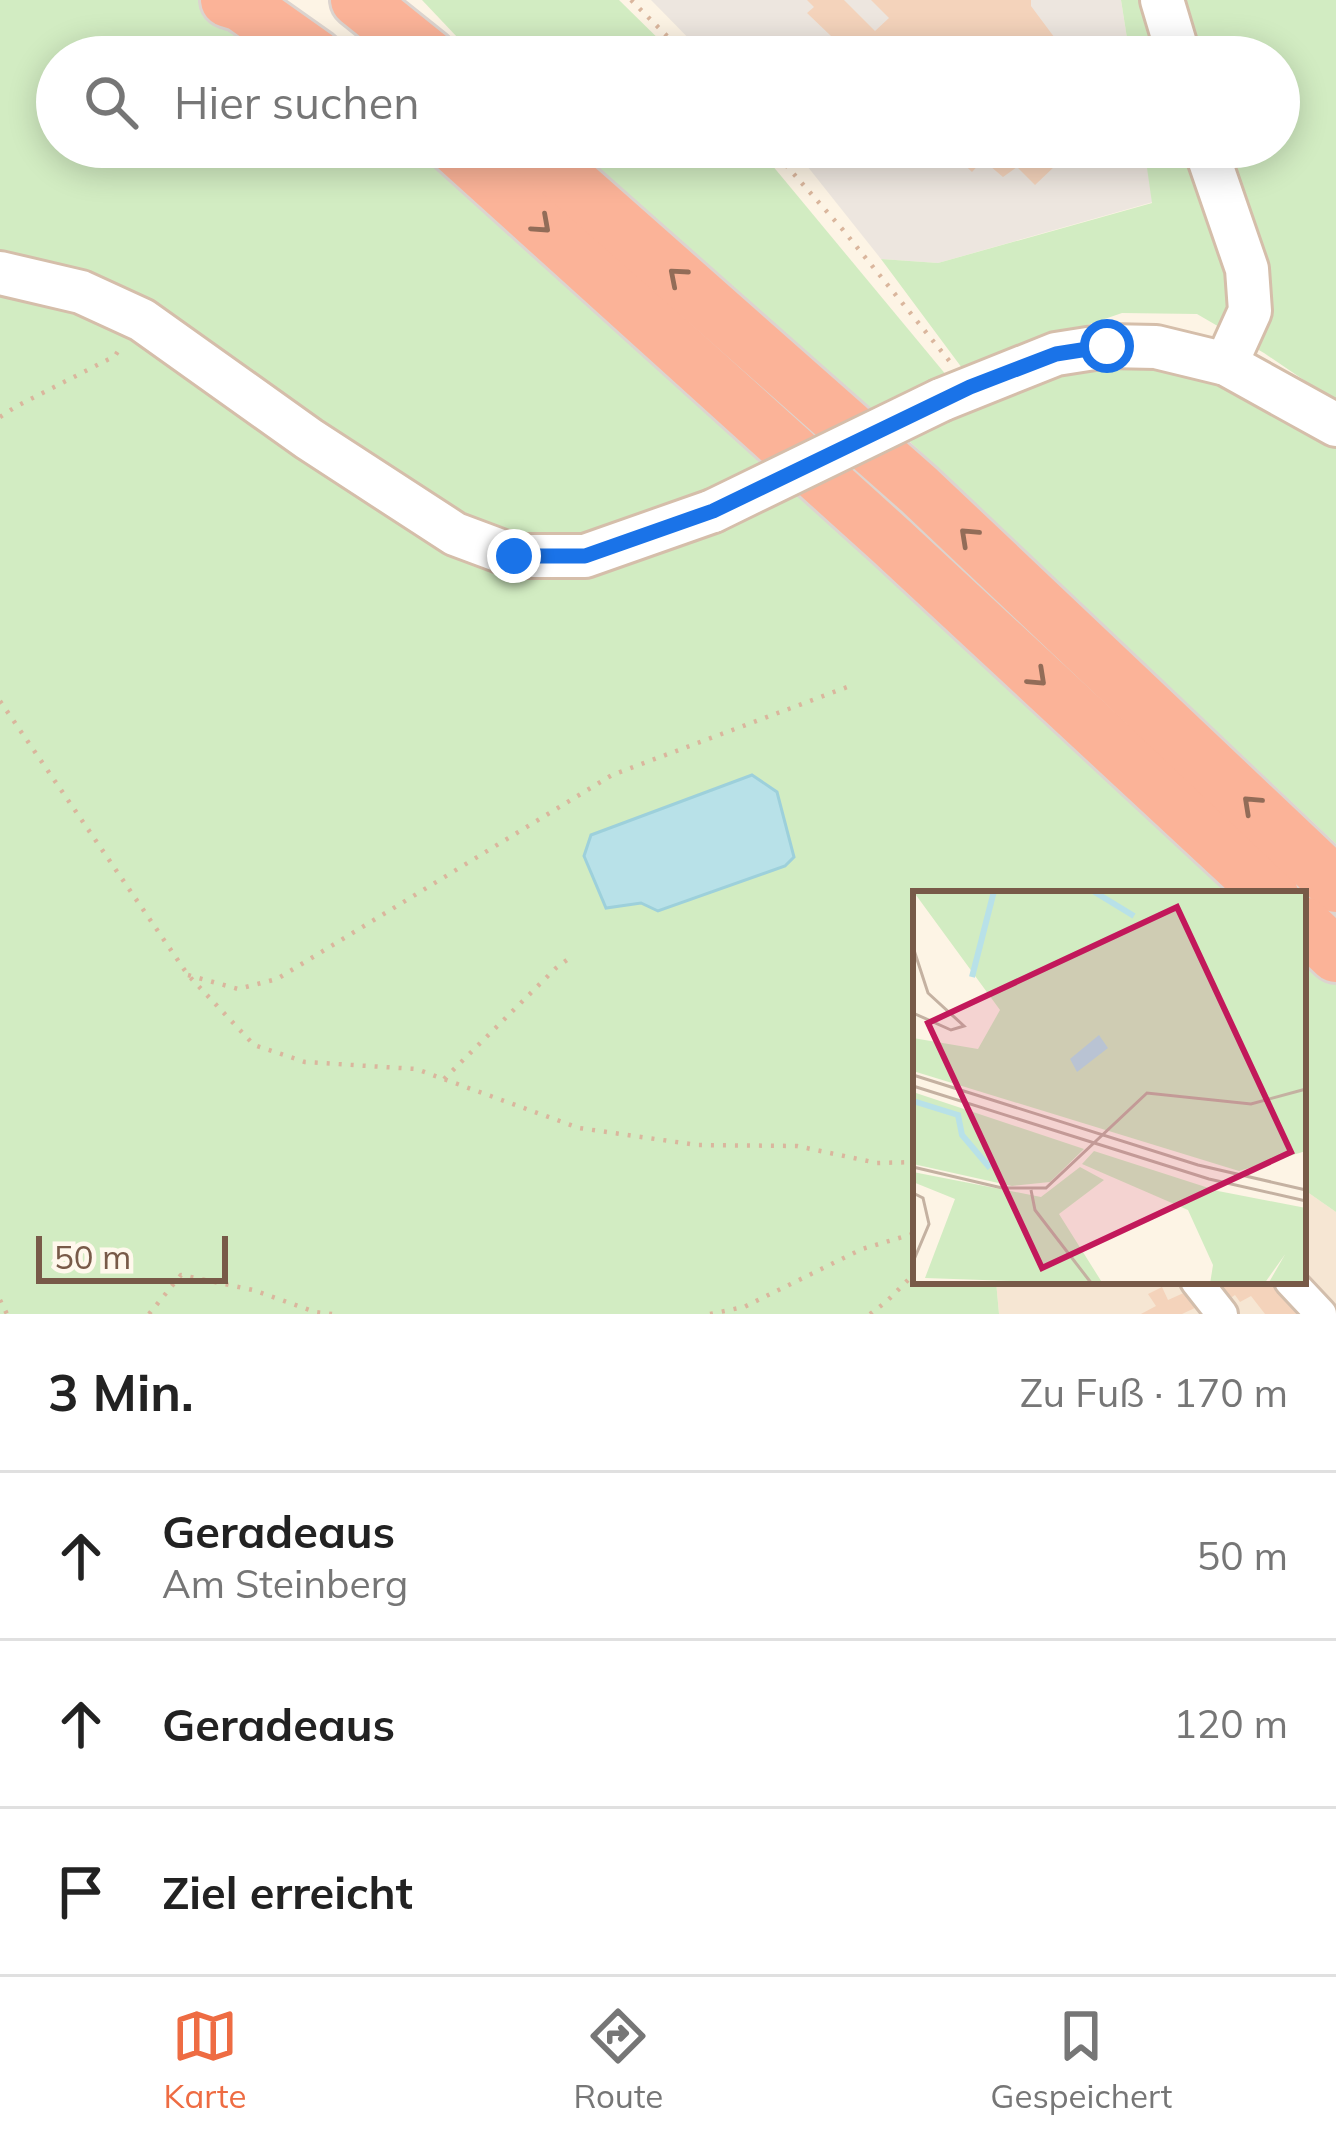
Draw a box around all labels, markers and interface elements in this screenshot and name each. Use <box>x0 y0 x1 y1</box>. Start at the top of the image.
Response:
search box <box>36 36 1300 168</box>
icon: search <box>78 69 144 135</box>
text: Hier suchen <box>174 74 420 130</box>
one-way arrow <box>528 211 550 233</box>
one-way arrow <box>669 269 691 290</box>
route start <box>1080 319 1134 373</box>
one-way arrow <box>960 528 982 550</box>
route end <box>487 529 541 583</box>
one-way arrow <box>1024 663 1045 685</box>
one-way arrow <box>1243 797 1265 819</box>
inset map <box>913 891 1306 1284</box>
scale bar <box>36 1230 228 1283</box>
text: 50 m <box>54 1236 131 1277</box>
text: 3 Min. <box>48 1360 194 1424</box>
text: Zu Fuß · 170 m <box>1020 1368 1288 1417</box>
text: Geradeaus <box>162 1503 395 1559</box>
icon: ahead <box>48 1523 114 1589</box>
text: 50 m <box>1197 1531 1288 1580</box>
text: Am Steinberg <box>162 1559 408 1608</box>
icon: ahead <box>48 1691 114 1757</box>
text: Geradeaus <box>162 1696 395 1752</box>
text: 120 m <box>1173 1699 1288 1748</box>
icon: arrive <box>48 1859 114 1925</box>
text: Ziel erreicht <box>162 1864 413 1920</box>
tab: Karte <box>164 2003 246 2116</box>
tab: Route <box>574 2003 663 2116</box>
tab: Gespeichert <box>990 2003 1172 2116</box>

